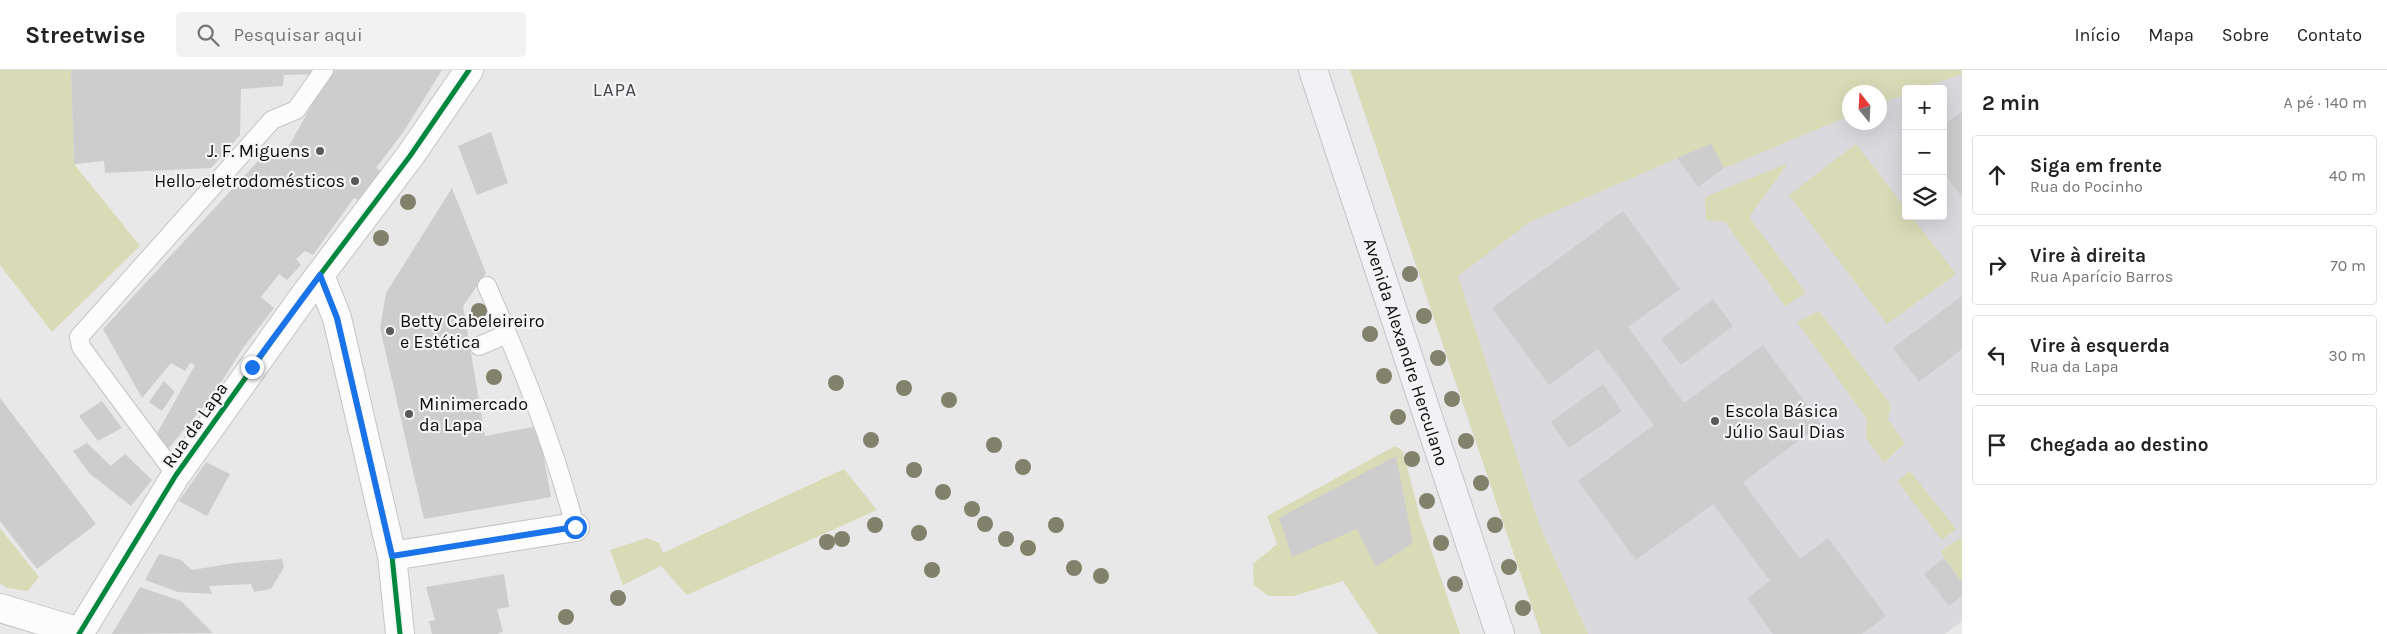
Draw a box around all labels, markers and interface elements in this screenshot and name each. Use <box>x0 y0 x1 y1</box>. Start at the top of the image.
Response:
search box <box>176 12 526 57</box>
text: Streetwise <box>25 21 146 49</box>
icon: search <box>194 21 222 49</box>
text: Pesquisar aqui <box>234 24 363 46</box>
text: Início <box>2074 24 2120 46</box>
text: Mapa <box>2148 24 2194 46</box>
text: Sobre <box>2222 24 2269 46</box>
text: Contato <box>2297 24 2362 46</box>
district label: LAPA <box>593 79 637 101</box>
north arrow <box>1842 85 1887 130</box>
map controls <box>1902 85 1947 220</box>
button: + <box>1902 85 1947 130</box>
text: 2 min <box>1982 91 2040 115</box>
text: A pé · 140 m <box>2283 93 2367 112</box>
button: − <box>1902 130 1947 175</box>
place label: J. F. Miguens <box>207 140 310 162</box>
marker: J. F. Miguens <box>314 145 326 157</box>
text: Siga em frente <box>2030 155 2162 177</box>
icon: ahead <box>1983 161 2011 189</box>
text: 40 m <box>2329 166 2366 185</box>
place label: Hello-eletrodomésticos <box>154 170 345 192</box>
marker: Hello-eletrodomésticos <box>349 175 361 187</box>
button: layers <box>1902 175 1947 220</box>
text: Rua do Pocinho <box>2030 177 2143 196</box>
street label: Avenida Alexandre Herculano <box>1359 235 1453 469</box>
text: Vire à direita <box>2030 245 2146 267</box>
icon: right <box>1983 251 2011 279</box>
text: 70 m <box>2330 256 2366 275</box>
text: Rua Aparício Barros <box>2030 267 2173 286</box>
place label: Betty Cabeleireiro e Estética <box>400 310 545 353</box>
marker: Betty Cabeleireiro e Estética <box>384 325 396 337</box>
text: Vire à esquerda <box>2030 335 2170 357</box>
icon: left <box>1983 341 2011 369</box>
text: 30 m <box>2328 346 2366 365</box>
route end <box>241 356 264 379</box>
text: Rua da Lapa <box>2030 357 2119 376</box>
street label: Rua da Lapa <box>157 378 233 472</box>
place label: Minimercado da Lapa <box>419 393 528 436</box>
place label: Escola Básica Júlio Saul Dias <box>1725 400 1845 443</box>
marker: Minimercado da Lapa <box>403 408 415 420</box>
marker: Escola Básica Júlio Saul Dias <box>1709 415 1721 427</box>
icon: arrive <box>1983 431 2011 459</box>
text: Chegada ao destino <box>2030 434 2208 456</box>
route start <box>564 516 587 539</box>

